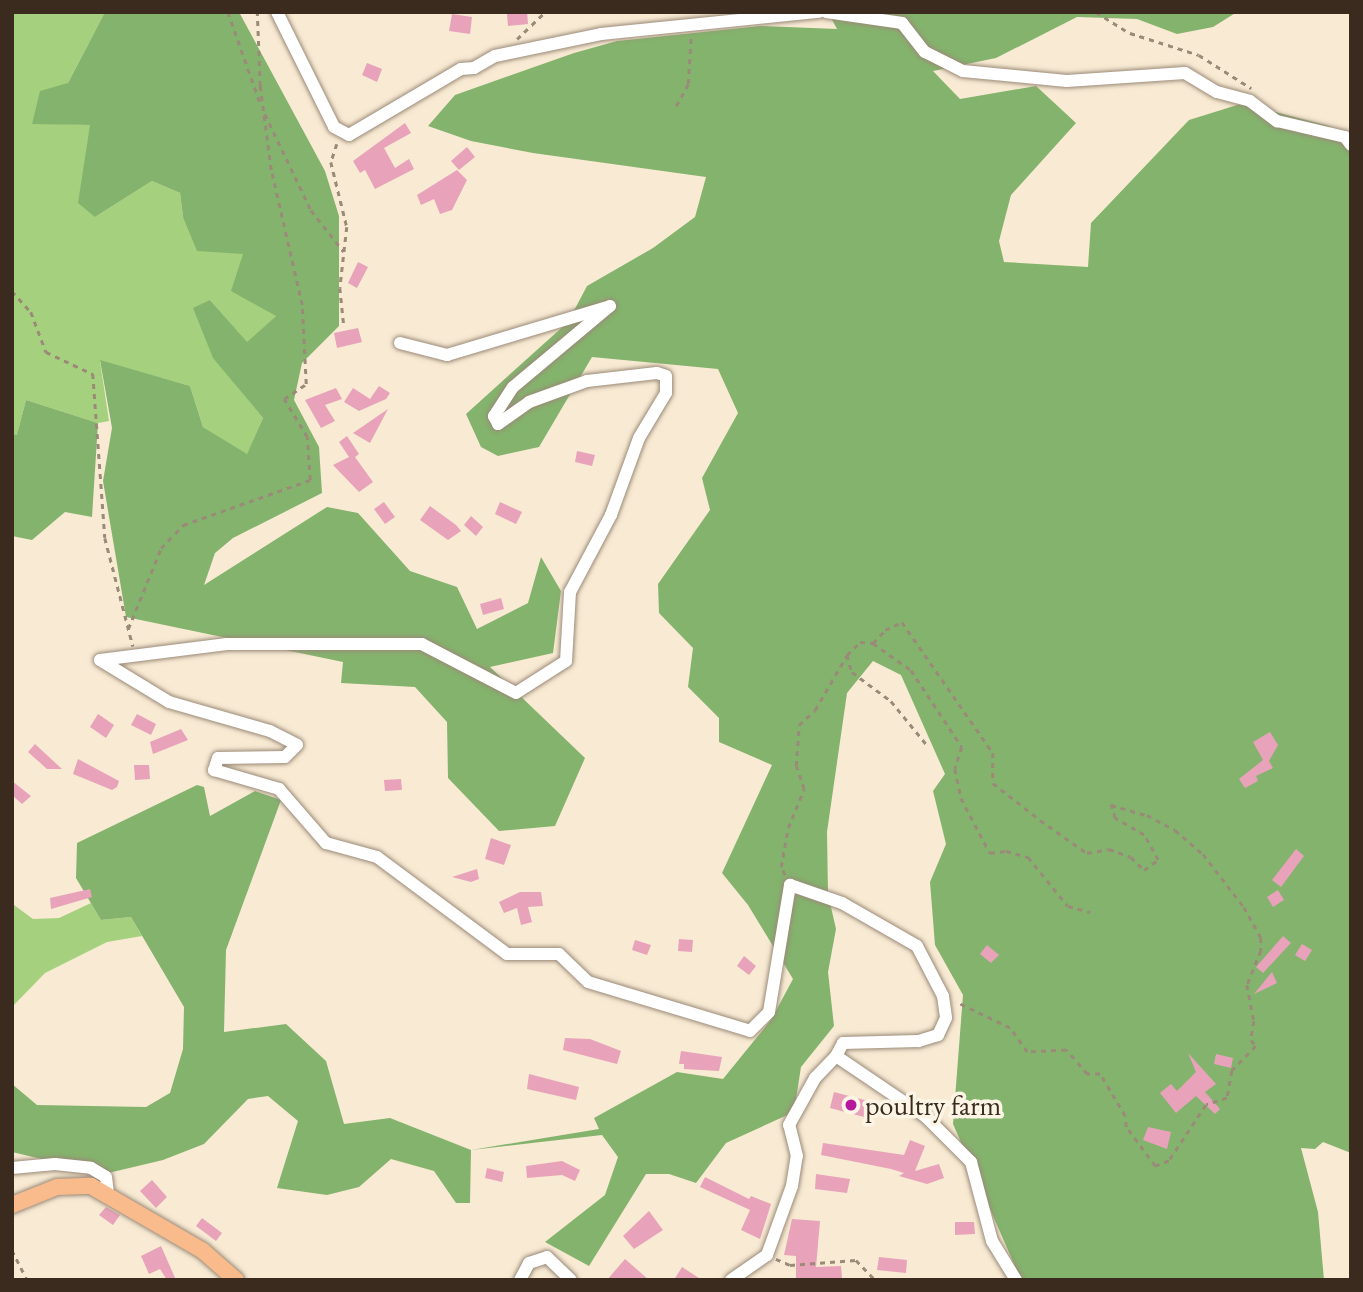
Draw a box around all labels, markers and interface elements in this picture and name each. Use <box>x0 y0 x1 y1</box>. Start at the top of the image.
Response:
place label: poultry farm <box>865 1088 1001 1122</box>
marker: poultry farm <box>843 1097 859 1113</box>

